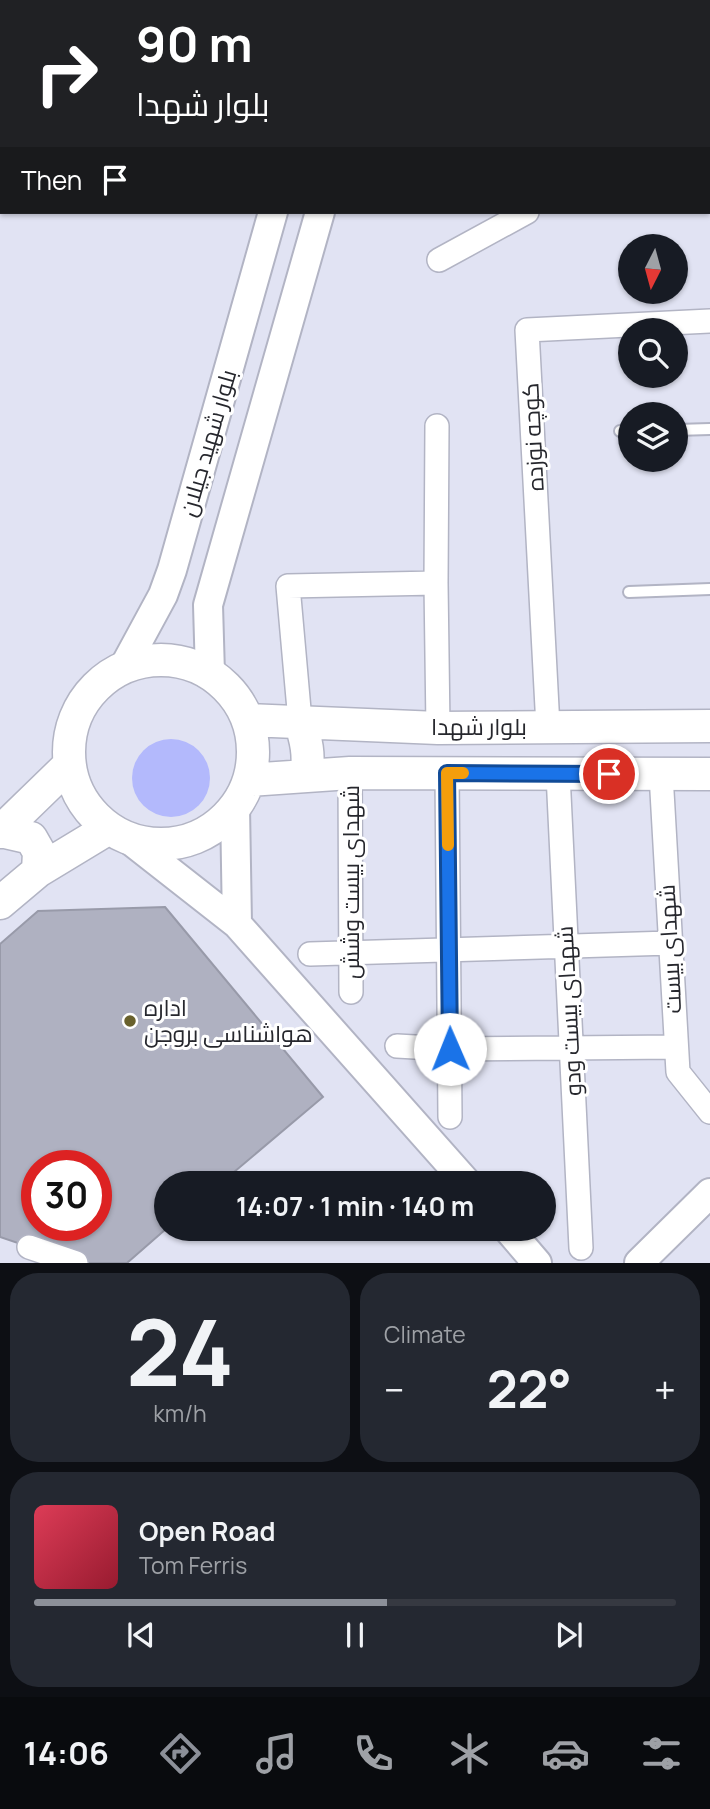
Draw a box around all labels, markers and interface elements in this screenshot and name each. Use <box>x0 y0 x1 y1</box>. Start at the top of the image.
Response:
text: 90 m <box>136 10 253 77</box>
icon: right <box>21 28 112 119</box>
text: بلوار شهدا <box>136 82 270 126</box>
icon: arrive <box>96 161 134 199</box>
text: Then <box>21 162 82 198</box>
north arrow <box>618 234 688 304</box>
map controls <box>618 234 688 472</box>
button: search <box>618 318 688 388</box>
street label: بلوار شهید جیلان <box>171 366 243 520</box>
street label: کوچه نوزده <box>513 382 551 492</box>
button: layers <box>618 402 688 472</box>
street label: بلوار شهدا <box>431 710 527 742</box>
pin <box>579 744 639 804</box>
icon: arrive <box>590 755 628 793</box>
street label: شهدای بیست وشش <box>334 785 366 979</box>
street label: شهدای بیست <box>650 884 688 1014</box>
street label: شهدای بیست ودو <box>548 925 588 1097</box>
place label: اداره هواشناسی بروجن <box>144 991 313 1049</box>
position arrow <box>413 1012 487 1086</box>
marker: اداره هواشناسی بروجن <box>122 1013 138 1029</box>
speed limit sign: 30 <box>21 1150 112 1241</box>
text: 14:07 · 1 min · 140 m <box>236 1188 474 1224</box>
text: 24 <box>126 1289 234 1413</box>
text: Climate <box>384 1318 466 1350</box>
text: 22° <box>487 1353 572 1424</box>
text: − <box>384 1363 405 1415</box>
text: + <box>654 1363 676 1415</box>
text: km/h <box>153 1397 207 1429</box>
text: Open Road <box>139 1513 275 1549</box>
text: Tom Ferris <box>139 1549 247 1581</box>
icon: previous <box>122 1616 160 1654</box>
icon: pause <box>336 1616 374 1654</box>
icon: next <box>550 1616 588 1654</box>
icon: directions <box>156 1729 205 1778</box>
icon: music <box>252 1729 301 1778</box>
icon: phone <box>349 1729 398 1778</box>
icon: climate <box>445 1729 494 1778</box>
icon: car <box>541 1729 590 1778</box>
icon: filters <box>637 1729 686 1778</box>
text: 14:06 <box>24 1731 109 1775</box>

